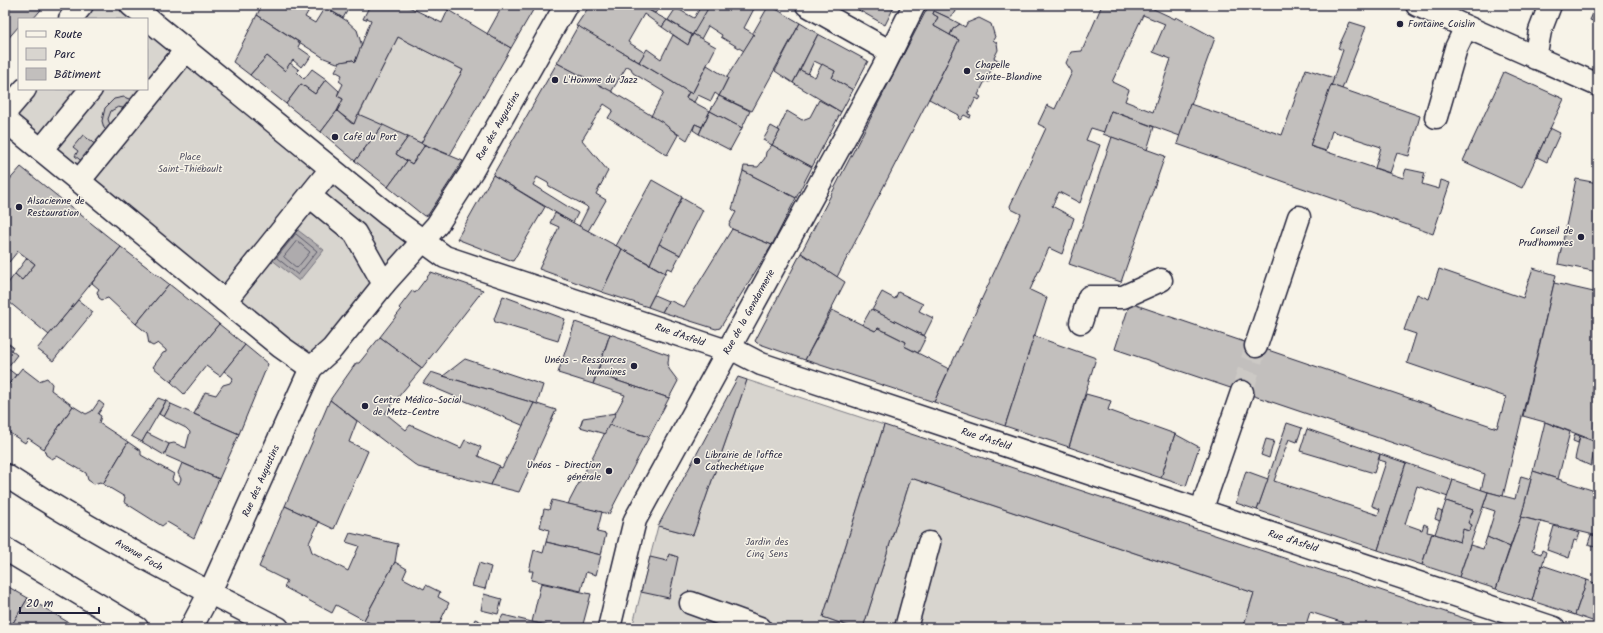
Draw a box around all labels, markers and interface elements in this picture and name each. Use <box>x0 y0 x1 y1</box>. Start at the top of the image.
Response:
place label: Fontaine Coislin <box>1408 16 1475 32</box>
legend <box>18 18 148 90</box>
marker: Fontaine Coislin <box>1395 19 1405 29</box>
text: Route <box>54 25 83 44</box>
text: Parc <box>54 45 75 64</box>
place label: Chapelle Sainte-Blandine <box>975 57 1042 85</box>
text: Bâtiment <box>54 65 101 84</box>
marker: Chapelle Sainte-Blandine <box>962 66 972 76</box>
place label: L'Homme du Jazz <box>563 72 638 88</box>
marker: L'Homme du Jazz <box>550 75 560 85</box>
street label: Rue des Augustins <box>472 88 525 164</box>
place label: Café du Port <box>343 129 397 145</box>
marker: Café du Port <box>330 132 340 142</box>
park label: Place Saint-Thiébault <box>158 149 222 177</box>
place label: Alsacienne de Restauration <box>27 193 85 221</box>
marker: Alsacienne de Restauration <box>14 202 24 212</box>
place label: Conseil de Prud'hommes <box>1518 223 1574 251</box>
marker: Conseil de Prud'hommes <box>1576 232 1586 242</box>
street label: Rue de la Gendarmerie <box>719 266 779 358</box>
street label: Rue d'Asfeld <box>653 319 708 351</box>
place label: Unéos - Ressources humaines <box>544 352 627 380</box>
marker: Unéos - Ressources humaines <box>629 361 639 371</box>
place label: Centre Médico-Social de Metz-Centre <box>373 392 462 420</box>
marker: Centre Médico-Social de Metz-Centre <box>360 401 370 411</box>
street label: Rue d'Asfeld <box>959 423 1014 455</box>
street label: Rue des Augustins <box>238 442 284 520</box>
place label: Librairie de l'office Cathechétique <box>705 447 783 475</box>
marker: Librairie de l'office Cathechétique <box>692 456 702 466</box>
place label: Unéos - Direction générale <box>527 457 601 485</box>
marker: Unéos - Direction générale <box>604 466 614 476</box>
street label: Rue d'Asfeld <box>1266 525 1321 557</box>
park label: Jardin des Cinq Sens <box>745 534 789 562</box>
street label: Avenue Foch <box>112 535 166 575</box>
scale bar <box>20 589 99 615</box>
text: 20 m <box>26 594 54 613</box>

